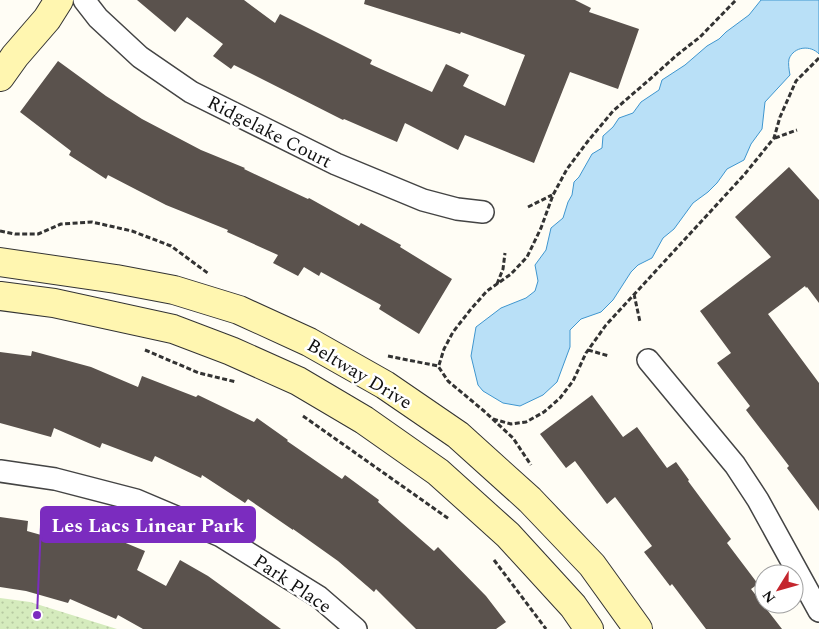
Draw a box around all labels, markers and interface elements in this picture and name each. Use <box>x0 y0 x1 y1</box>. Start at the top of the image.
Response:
street label: Ridgelake Court <box>202 88 337 176</box>
street label: Beltway Drive <box>301 331 417 417</box>
callout: Les Lacs Linear Park <box>41 507 255 542</box>
text: Les Lacs Linear Park <box>51 511 245 541</box>
street label: Park Place <box>247 547 337 621</box>
north arrow <box>754 564 804 614</box>
text: N <box>757 586 781 607</box>

